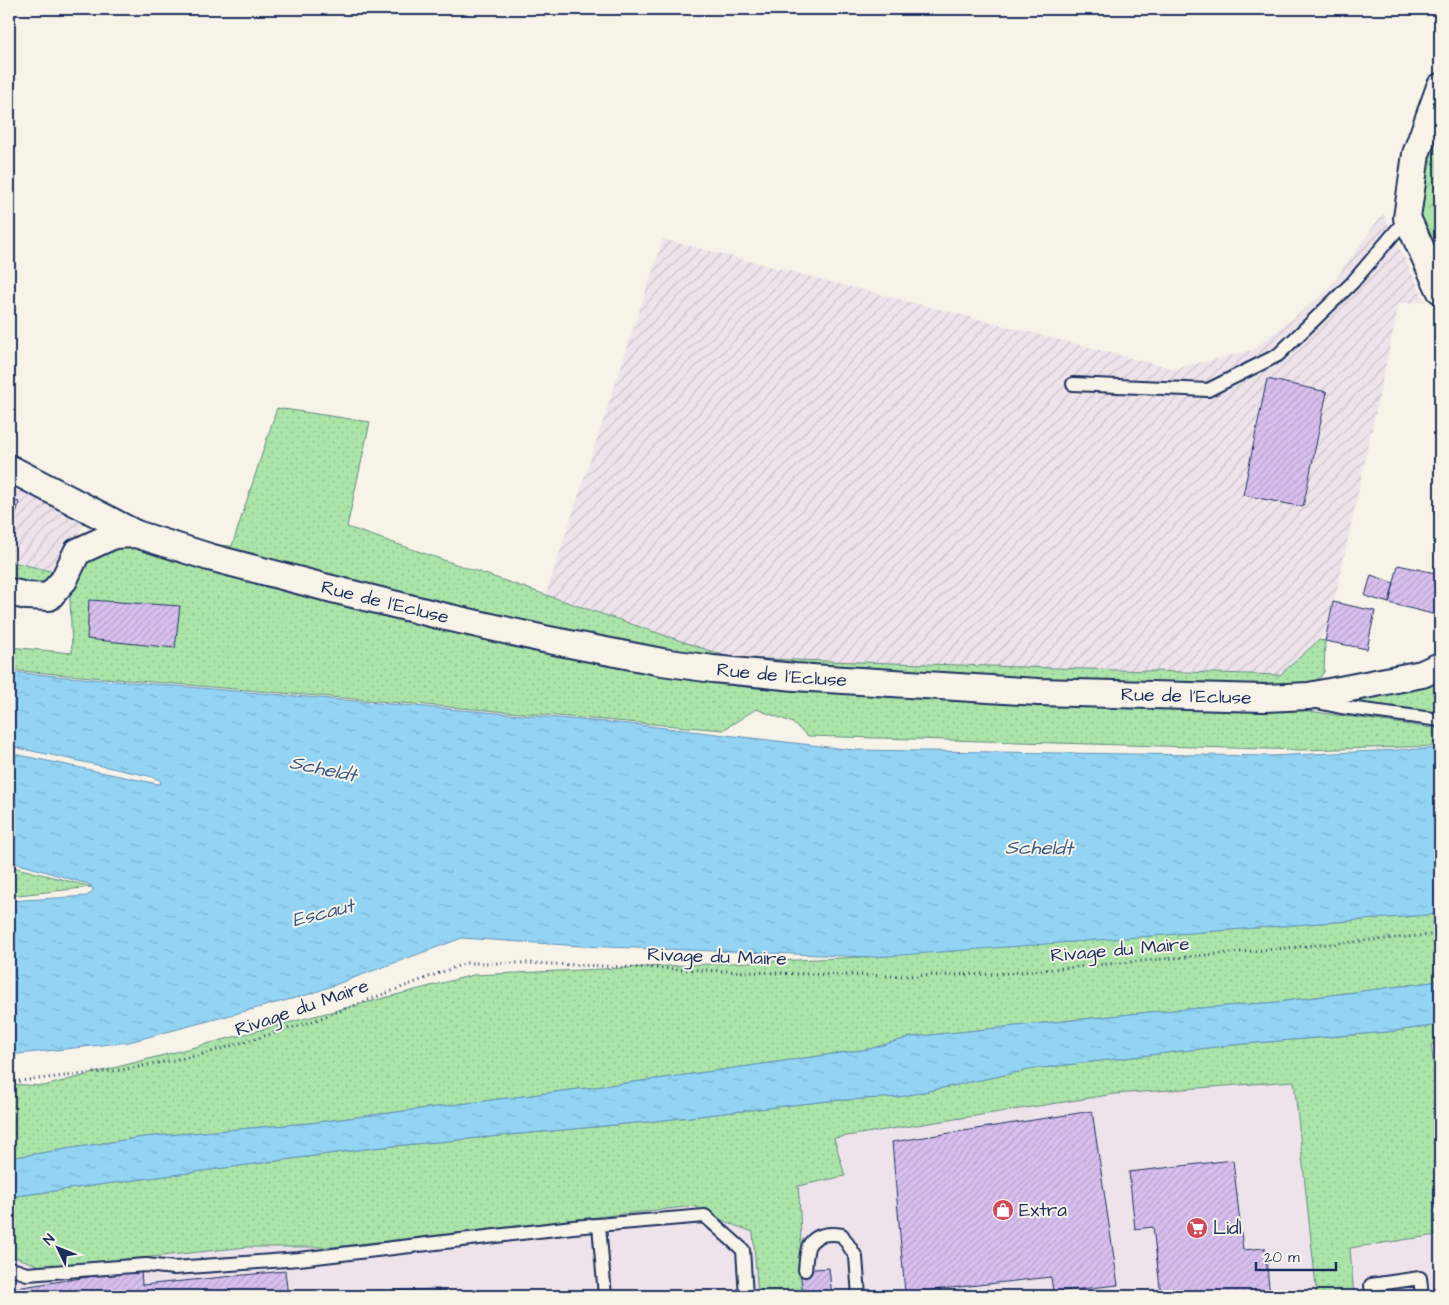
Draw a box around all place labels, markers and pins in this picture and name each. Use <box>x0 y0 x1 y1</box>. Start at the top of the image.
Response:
place label: Extra <box>1019 1197 1067 1224</box>
shop icon: Extra <box>991 1198 1015 1222</box>
place label: Lidl <box>1213 1215 1242 1242</box>
supermarket icon: Lidl <box>1185 1216 1209 1240</box>

